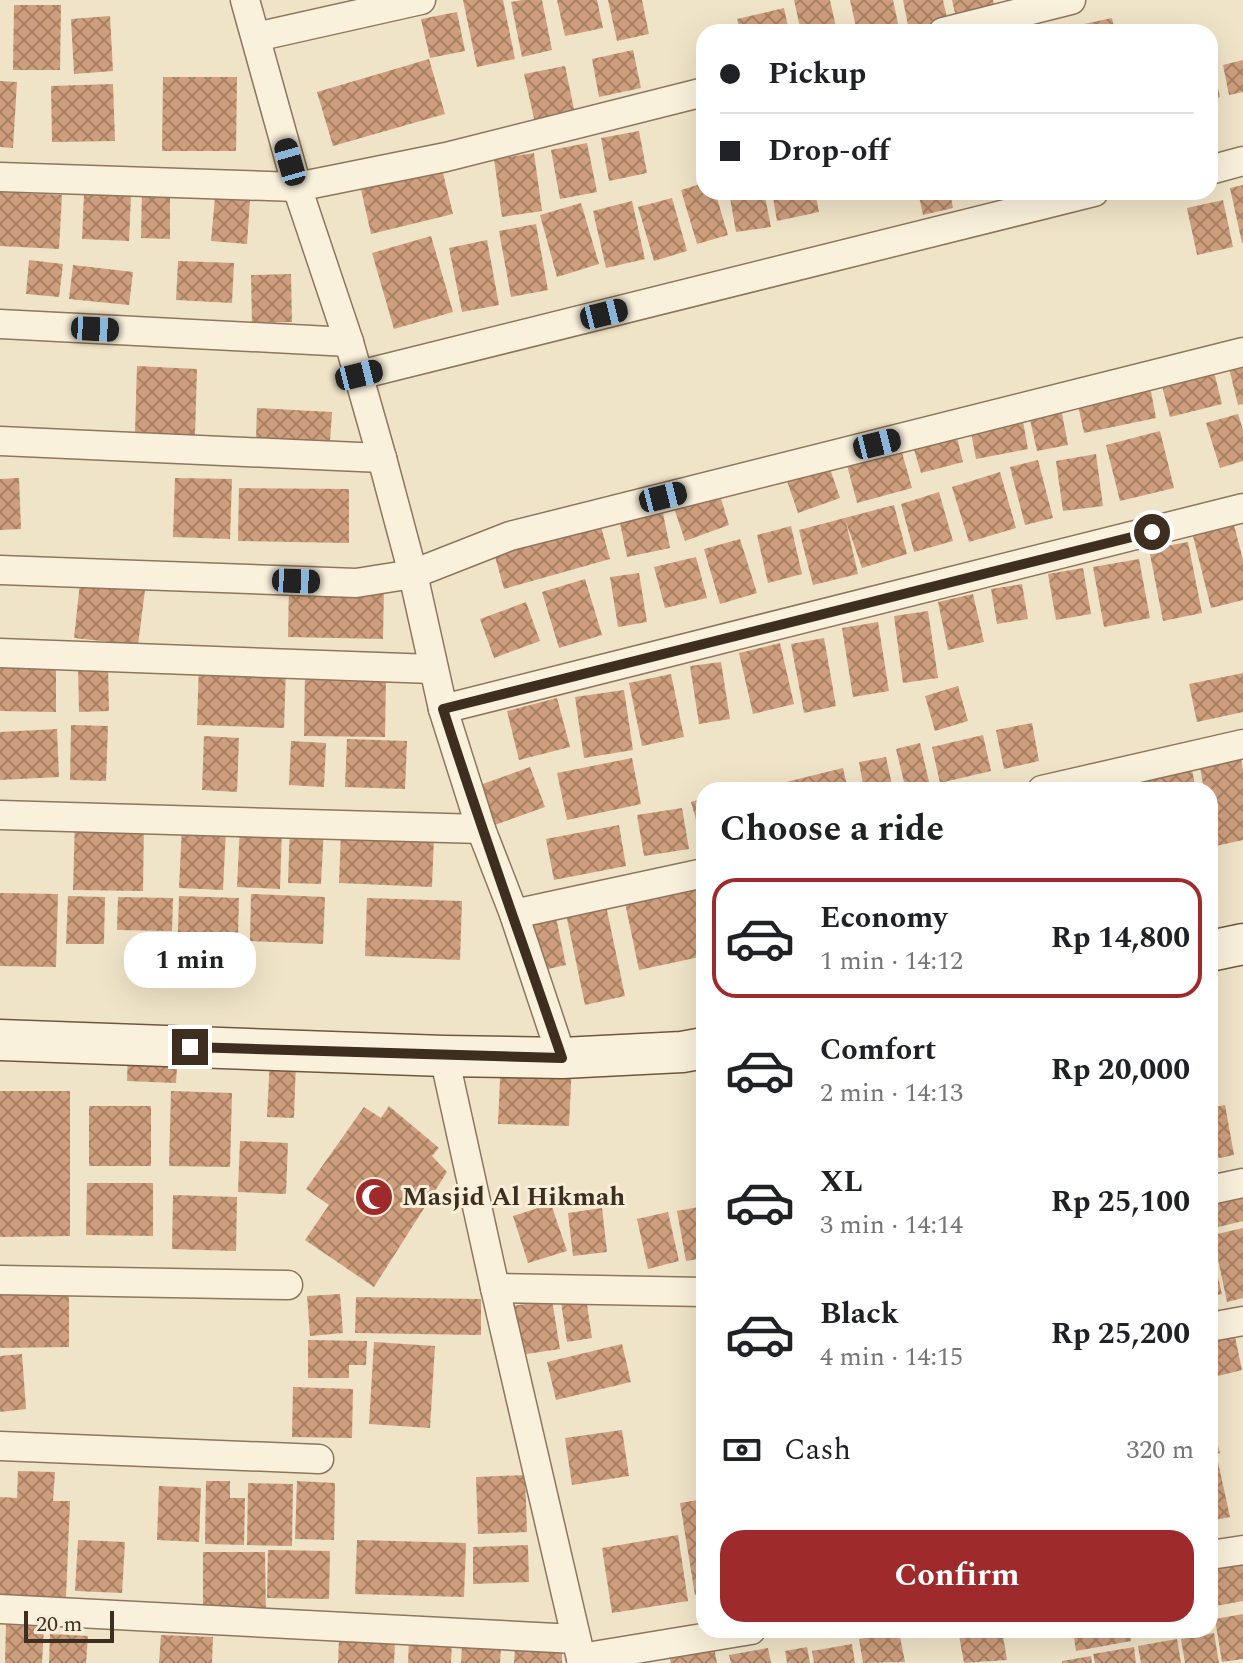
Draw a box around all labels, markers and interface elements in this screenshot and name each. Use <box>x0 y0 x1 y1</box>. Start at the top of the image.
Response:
text: Pickup <box>768 51 866 97</box>
text: Drop-off <box>768 128 889 174</box>
car <box>272 136 308 188</box>
car <box>578 297 630 331</box>
car <box>70 316 120 342</box>
car <box>333 358 385 392</box>
car <box>851 427 903 461</box>
car <box>637 480 689 514</box>
route start <box>1134 514 1170 550</box>
car <box>272 568 320 594</box>
text: Choose a ride <box>720 802 944 857</box>
text: Economy <box>820 895 947 941</box>
icon: car <box>724 902 796 974</box>
text: Rp 14,800 <box>1051 915 1190 961</box>
callout: 1 min <box>124 931 256 987</box>
text: 1 min <box>155 940 225 980</box>
text: 1 min · 14:12 <box>820 941 963 981</box>
text: Comfort <box>820 1027 936 1073</box>
route end <box>172 1029 208 1065</box>
icon: car <box>724 1034 796 1106</box>
text: Rp 20,000 <box>1051 1047 1190 1093</box>
text: 2 min · 14:13 <box>820 1073 963 1113</box>
text: XL <box>820 1159 863 1205</box>
icon: car <box>724 1166 796 1238</box>
mosque icon: Masjid Al Hikmah <box>353 1176 395 1218</box>
place label: Masjid Al Hikmah <box>402 1177 625 1217</box>
text: Rp 25,100 <box>1051 1179 1190 1225</box>
text: 3 min · 14:14 <box>820 1205 963 1245</box>
text: Black <box>820 1291 899 1337</box>
icon: car <box>724 1298 796 1370</box>
text: Rp 25,200 <box>1051 1311 1190 1357</box>
text: 4 min · 14:15 <box>820 1337 963 1377</box>
text: Cash <box>784 1427 851 1473</box>
icon: cash <box>720 1428 764 1472</box>
text: 320 m <box>1126 1430 1194 1470</box>
button: Confirm <box>720 1530 1194 1622</box>
scale bar <box>24 1607 114 1643</box>
text: 20 m <box>36 1608 82 1641</box>

